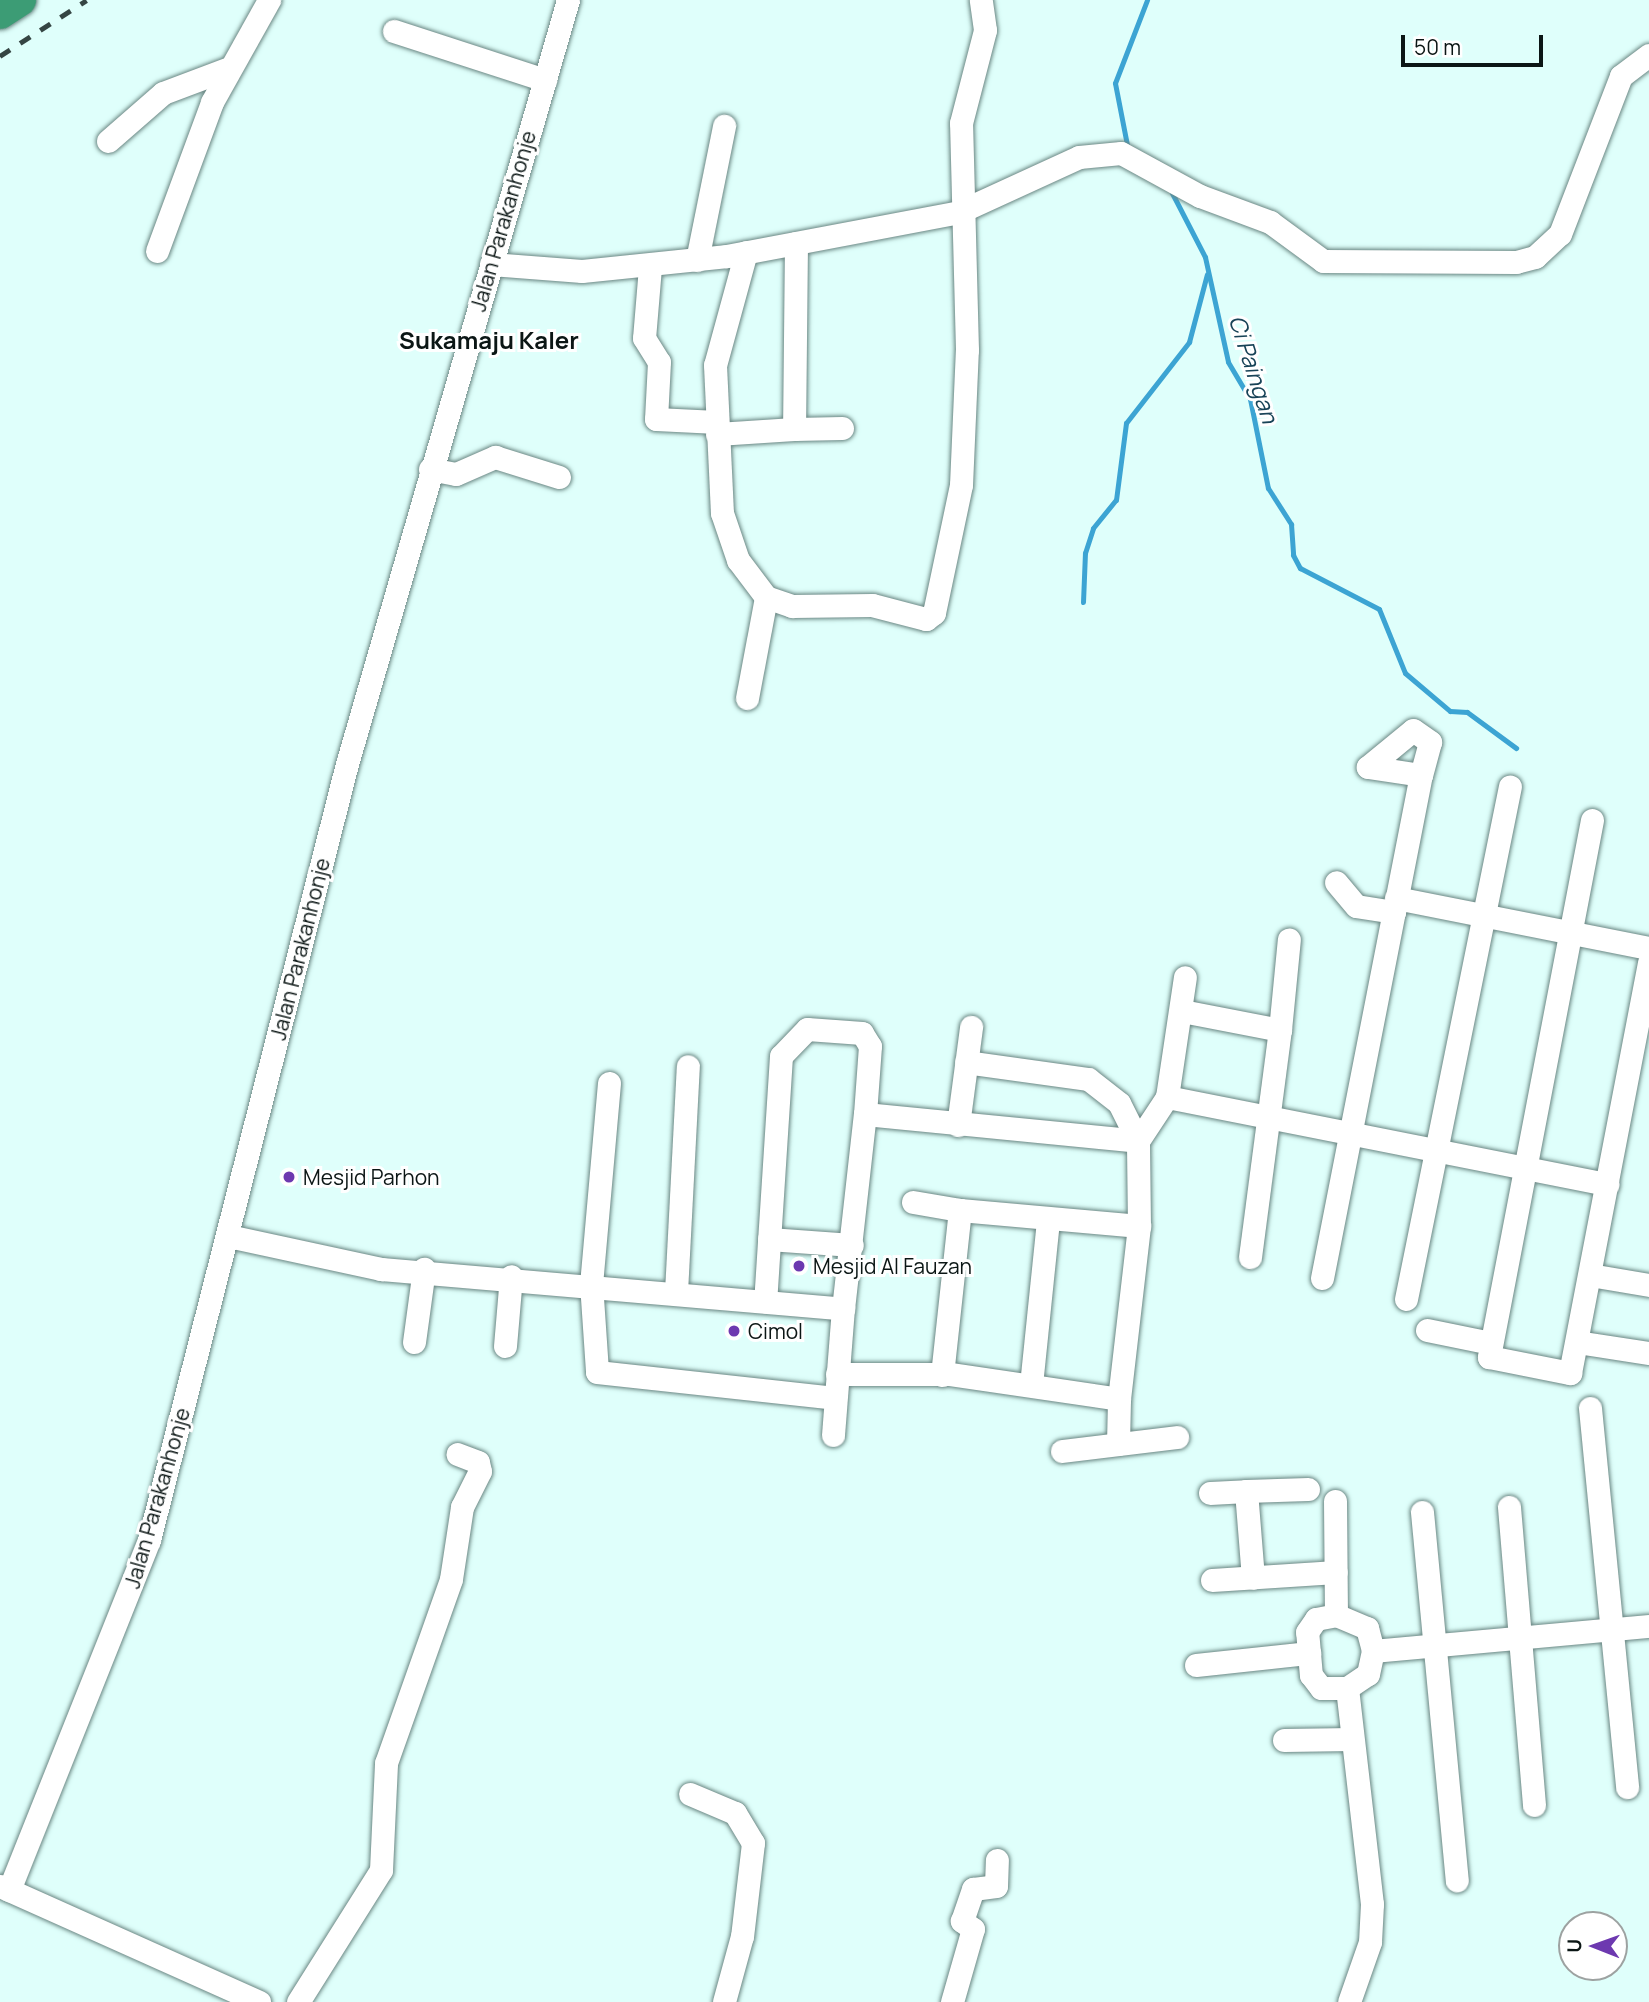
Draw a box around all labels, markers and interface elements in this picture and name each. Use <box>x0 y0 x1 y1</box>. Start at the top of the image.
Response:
scale bar <box>1404 21 1546 65</box>
text: 50 m <box>1414 33 1461 61</box>
street label: Jalan Parakanhonje <box>465 128 541 314</box>
water label: Ci Paingan <box>1224 312 1284 426</box>
district label: Sukamaju Kaler <box>399 326 579 354</box>
street label: Jalan Parakanhonje <box>265 855 335 1043</box>
place label: Mesjid Parhon <box>303 1164 440 1190</box>
marker: Mesjid Parhon <box>281 1169 297 1185</box>
place label: Mesjid Al Fauzan <box>813 1253 972 1279</box>
marker: Mesjid Al Fauzan <box>791 1258 807 1274</box>
place label: Cimol <box>748 1318 803 1344</box>
marker: Cimol <box>726 1323 742 1339</box>
street label: Jalan Parakanhonje <box>119 1405 195 1591</box>
north arrow <box>1558 1911 1628 1981</box>
text: U <box>1561 1939 1587 1953</box>

